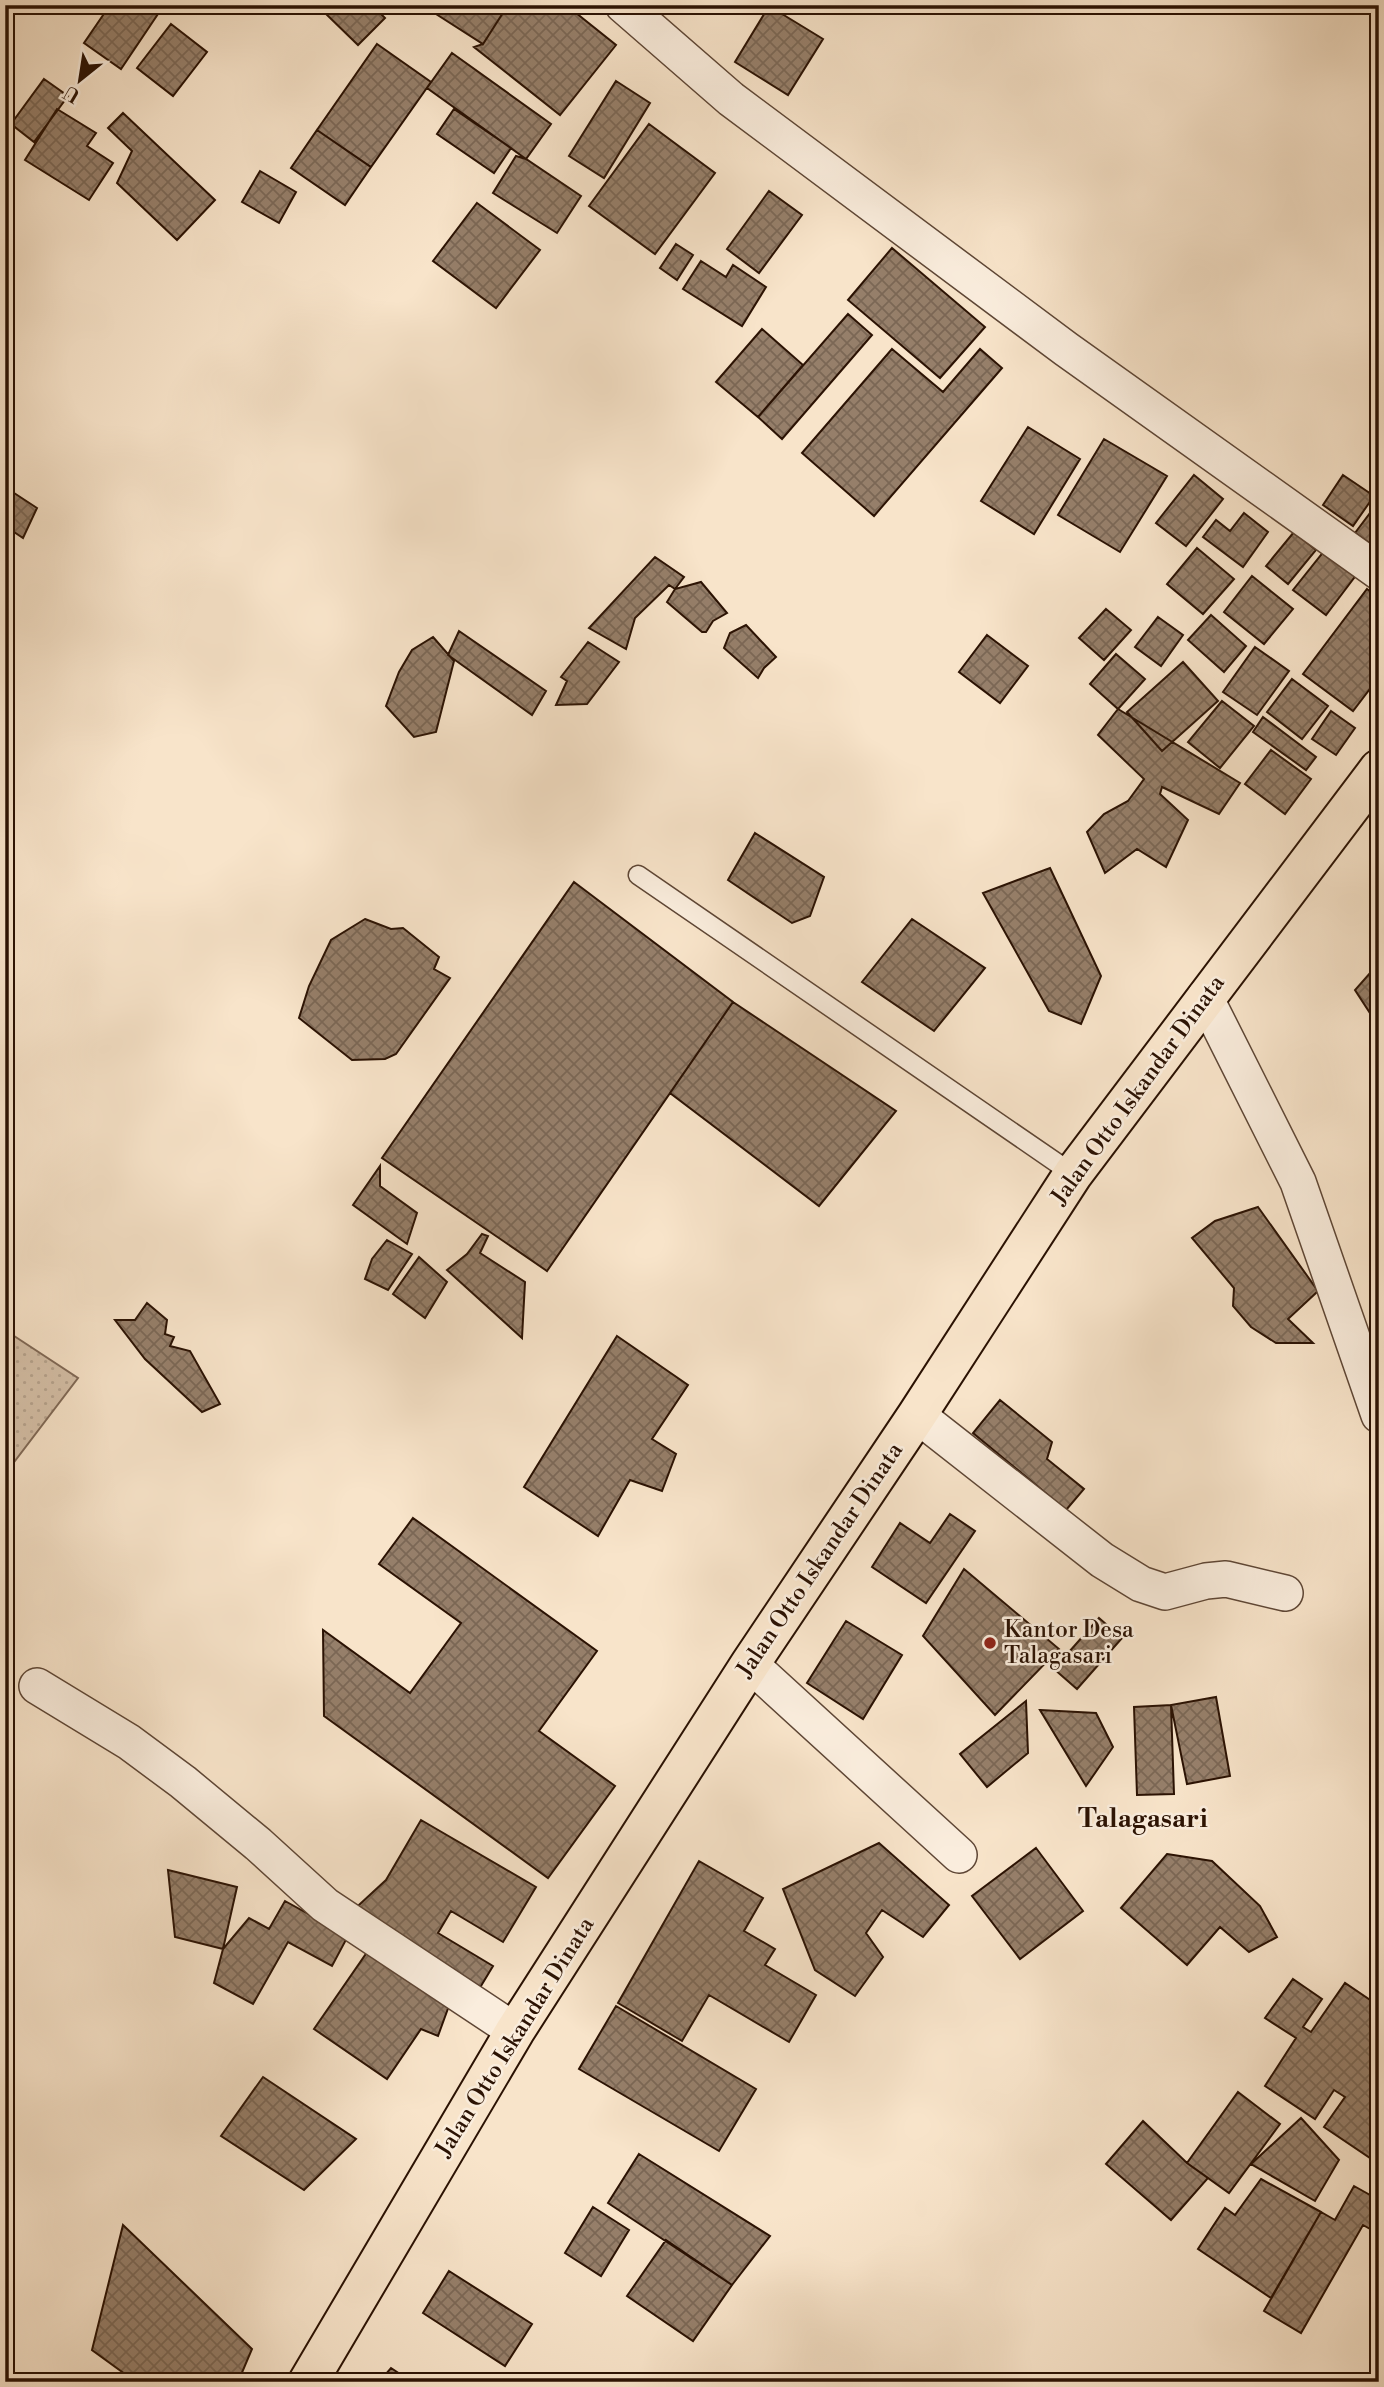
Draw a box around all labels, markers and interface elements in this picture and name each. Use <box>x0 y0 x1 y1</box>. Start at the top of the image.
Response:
north arrow <box>46 46 116 116</box>
text: U <box>59 80 84 108</box>
street label: Jalan Otto Iskandar Dinata <box>1045 969 1231 1211</box>
street label: Jalan Otto Iskandar Dinata <box>730 1437 909 1684</box>
place label: Kantor Desa Talagasari <box>1004 1616 1134 1670</box>
marker: Kantor Desa Talagasari <box>982 1635 998 1651</box>
district label: Talagasari <box>1078 1803 1208 1835</box>
street label: Jalan Otto Iskandar Dinata <box>429 1912 600 2163</box>

